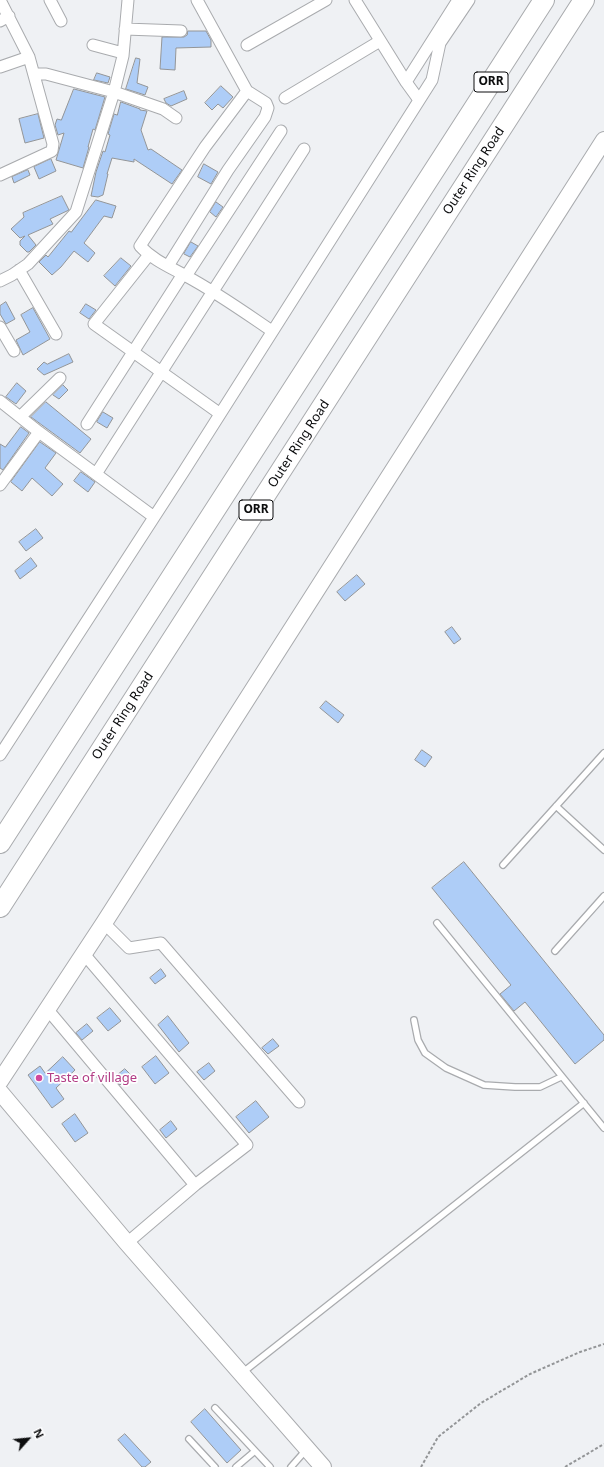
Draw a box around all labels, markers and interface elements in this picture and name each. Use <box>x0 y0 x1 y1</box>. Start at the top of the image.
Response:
road number: ORR <box>474 72 508 92</box>
street label: Outer Ring Road <box>440 124 508 218</box>
street label: Outer Ring Road <box>265 397 333 491</box>
road number: ORR <box>239 500 273 520</box>
street label: Outer Ring Road <box>89 669 157 763</box>
place label: Taste of village <box>47 1070 137 1086</box>
marker: Taste of village <box>34 1073 44 1083</box>
north arrow <box>8 1419 48 1459</box>
text: N <box>30 1426 48 1441</box>

